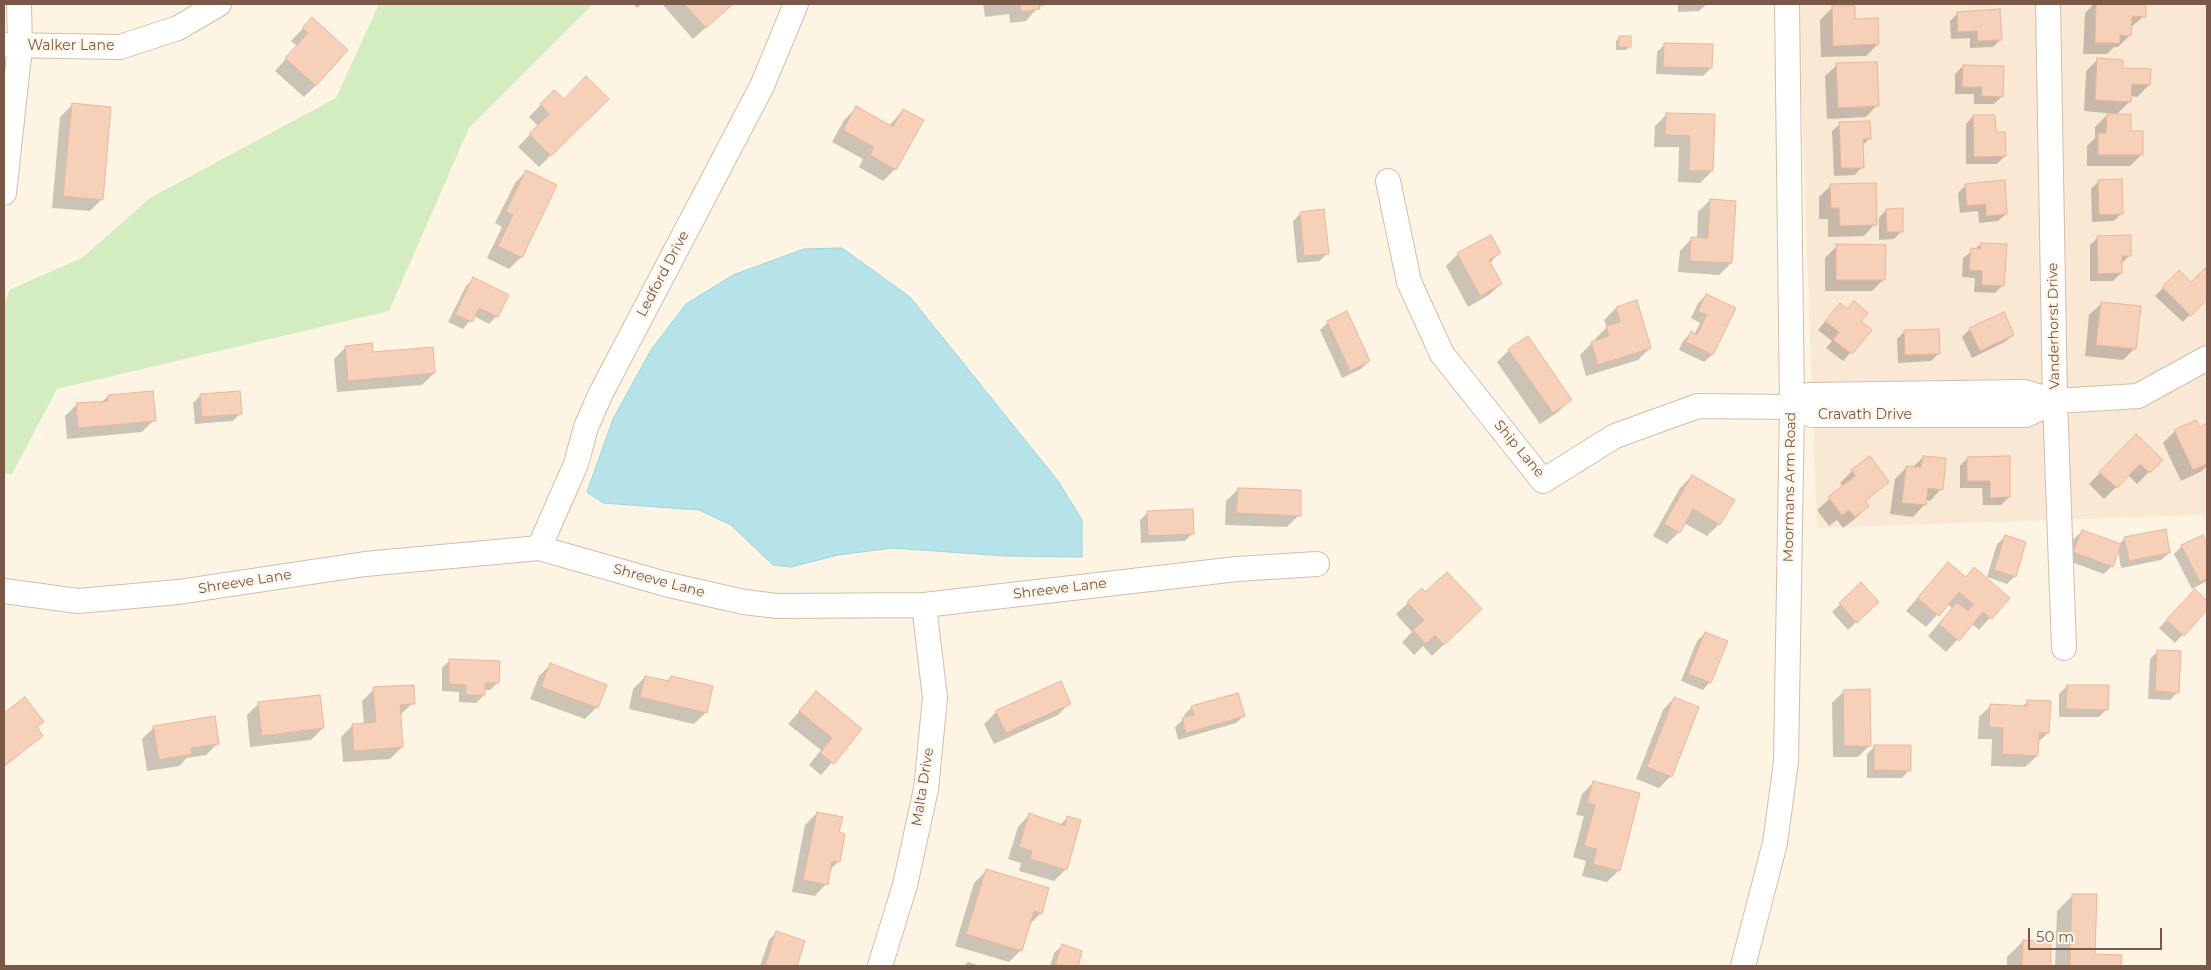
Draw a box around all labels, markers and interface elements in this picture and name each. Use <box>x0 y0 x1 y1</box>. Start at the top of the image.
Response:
street label: Walker Lane <box>27 38 115 54</box>
street label: Ledford Drive <box>633 228 693 320</box>
street label: Vanderhorst Drive <box>2044 262 2064 390</box>
street label: Cravath Drive <box>1818 407 1912 423</box>
street label: Moormans Arm Road <box>1780 412 1800 562</box>
street label: Ship Lane <box>1490 417 1548 481</box>
street label: Shreeve Lane <box>611 561 707 601</box>
street label: Shreeve Lane <box>197 566 293 598</box>
street label: Shreeve Lane <box>1012 575 1108 603</box>
street label: Malta Drive <box>909 747 937 827</box>
scale bar <box>2031 918 2165 950</box>
text: 50 m <box>2036 927 2074 946</box>

